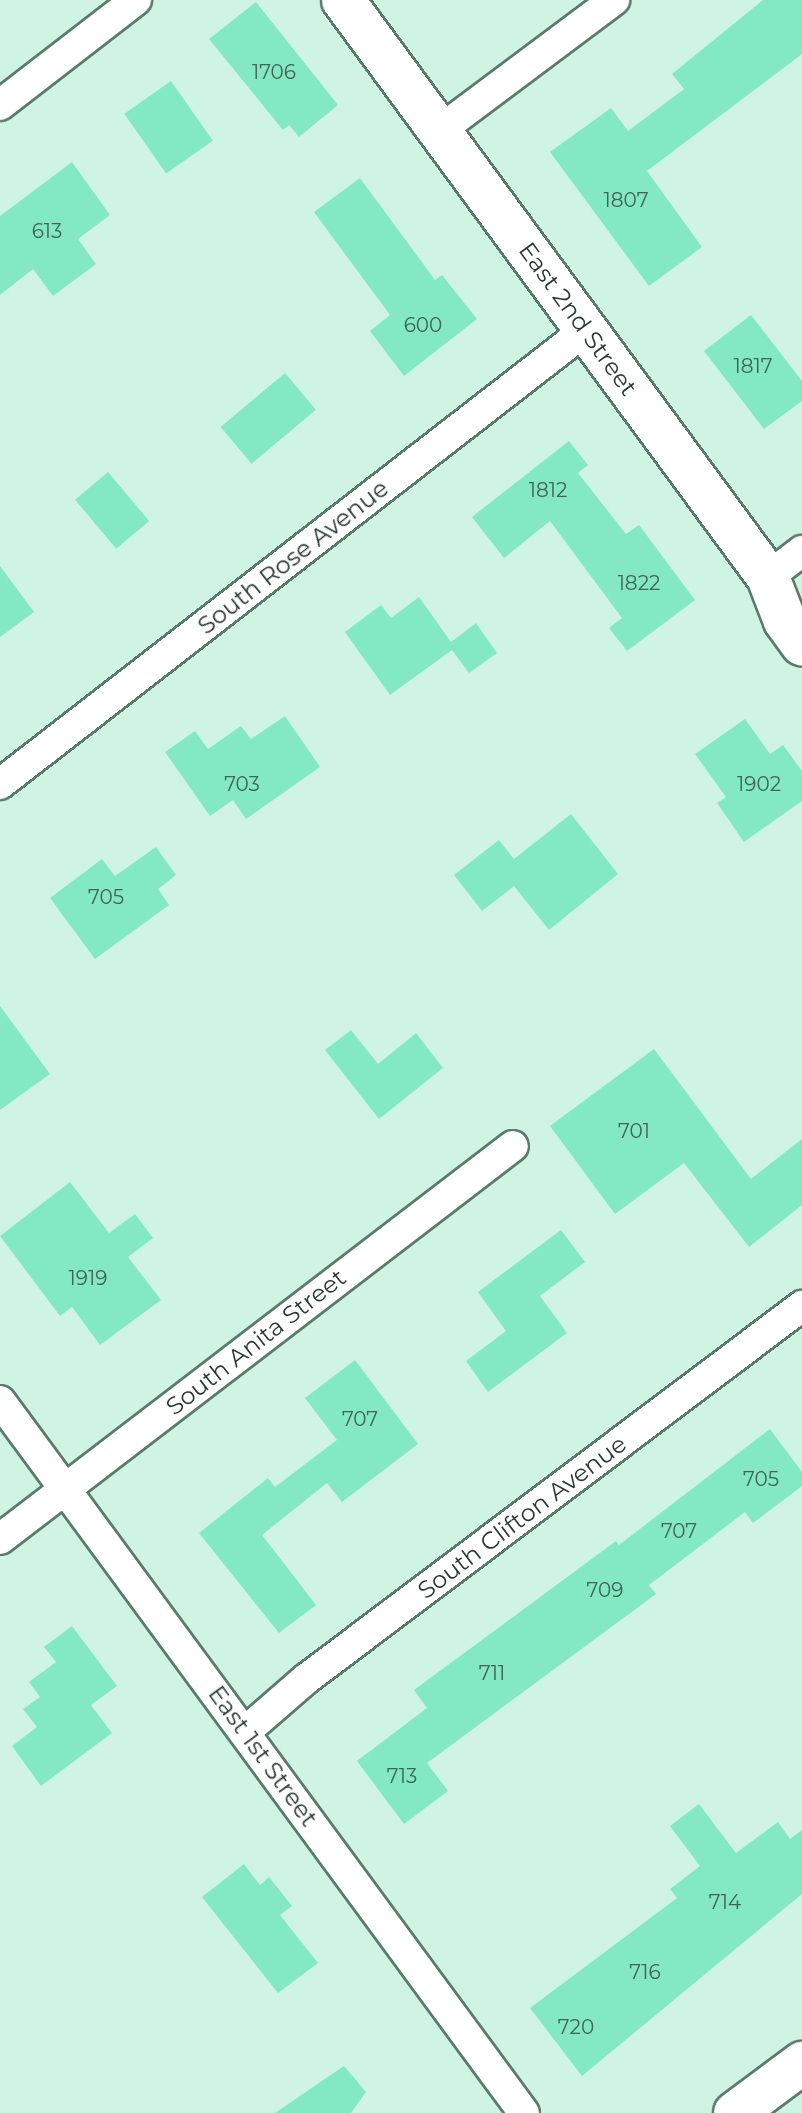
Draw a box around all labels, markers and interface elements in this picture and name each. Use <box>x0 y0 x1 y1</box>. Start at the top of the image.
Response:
house number: 1706 <box>252 60 296 84</box>
house number: 1807 <box>604 188 648 212</box>
house number: 613 <box>32 219 62 243</box>
street label: East 2nd Street <box>513 237 643 401</box>
house number: 600 <box>404 313 442 337</box>
house number: 1817 <box>734 354 772 378</box>
street label: South Rose Avenue <box>192 474 394 640</box>
house number: 1812 <box>529 478 567 502</box>
house number: 1822 <box>618 571 660 595</box>
house number: 703 <box>224 772 260 796</box>
house number: 1902 <box>737 772 781 796</box>
house number: 705 <box>88 885 124 909</box>
house number: 701 <box>618 1119 650 1143</box>
street label: South Anita Street <box>160 1263 352 1421</box>
house number: 1919 <box>69 1266 107 1290</box>
house number: 707 <box>342 1407 378 1431</box>
street label: South Clifton Avenue <box>412 1429 632 1605</box>
house number: 705 <box>743 1467 779 1491</box>
house number: 707 <box>661 1519 697 1543</box>
house number: 709 <box>587 1578 623 1602</box>
house number: 711 <box>479 1661 505 1685</box>
street label: East 1st Street <box>202 1680 324 1832</box>
house number: 713 <box>387 1764 417 1788</box>
house number: 714 <box>709 1890 741 1914</box>
house number: 716 <box>629 1960 661 1984</box>
house number: 720 <box>558 2015 594 2039</box>

